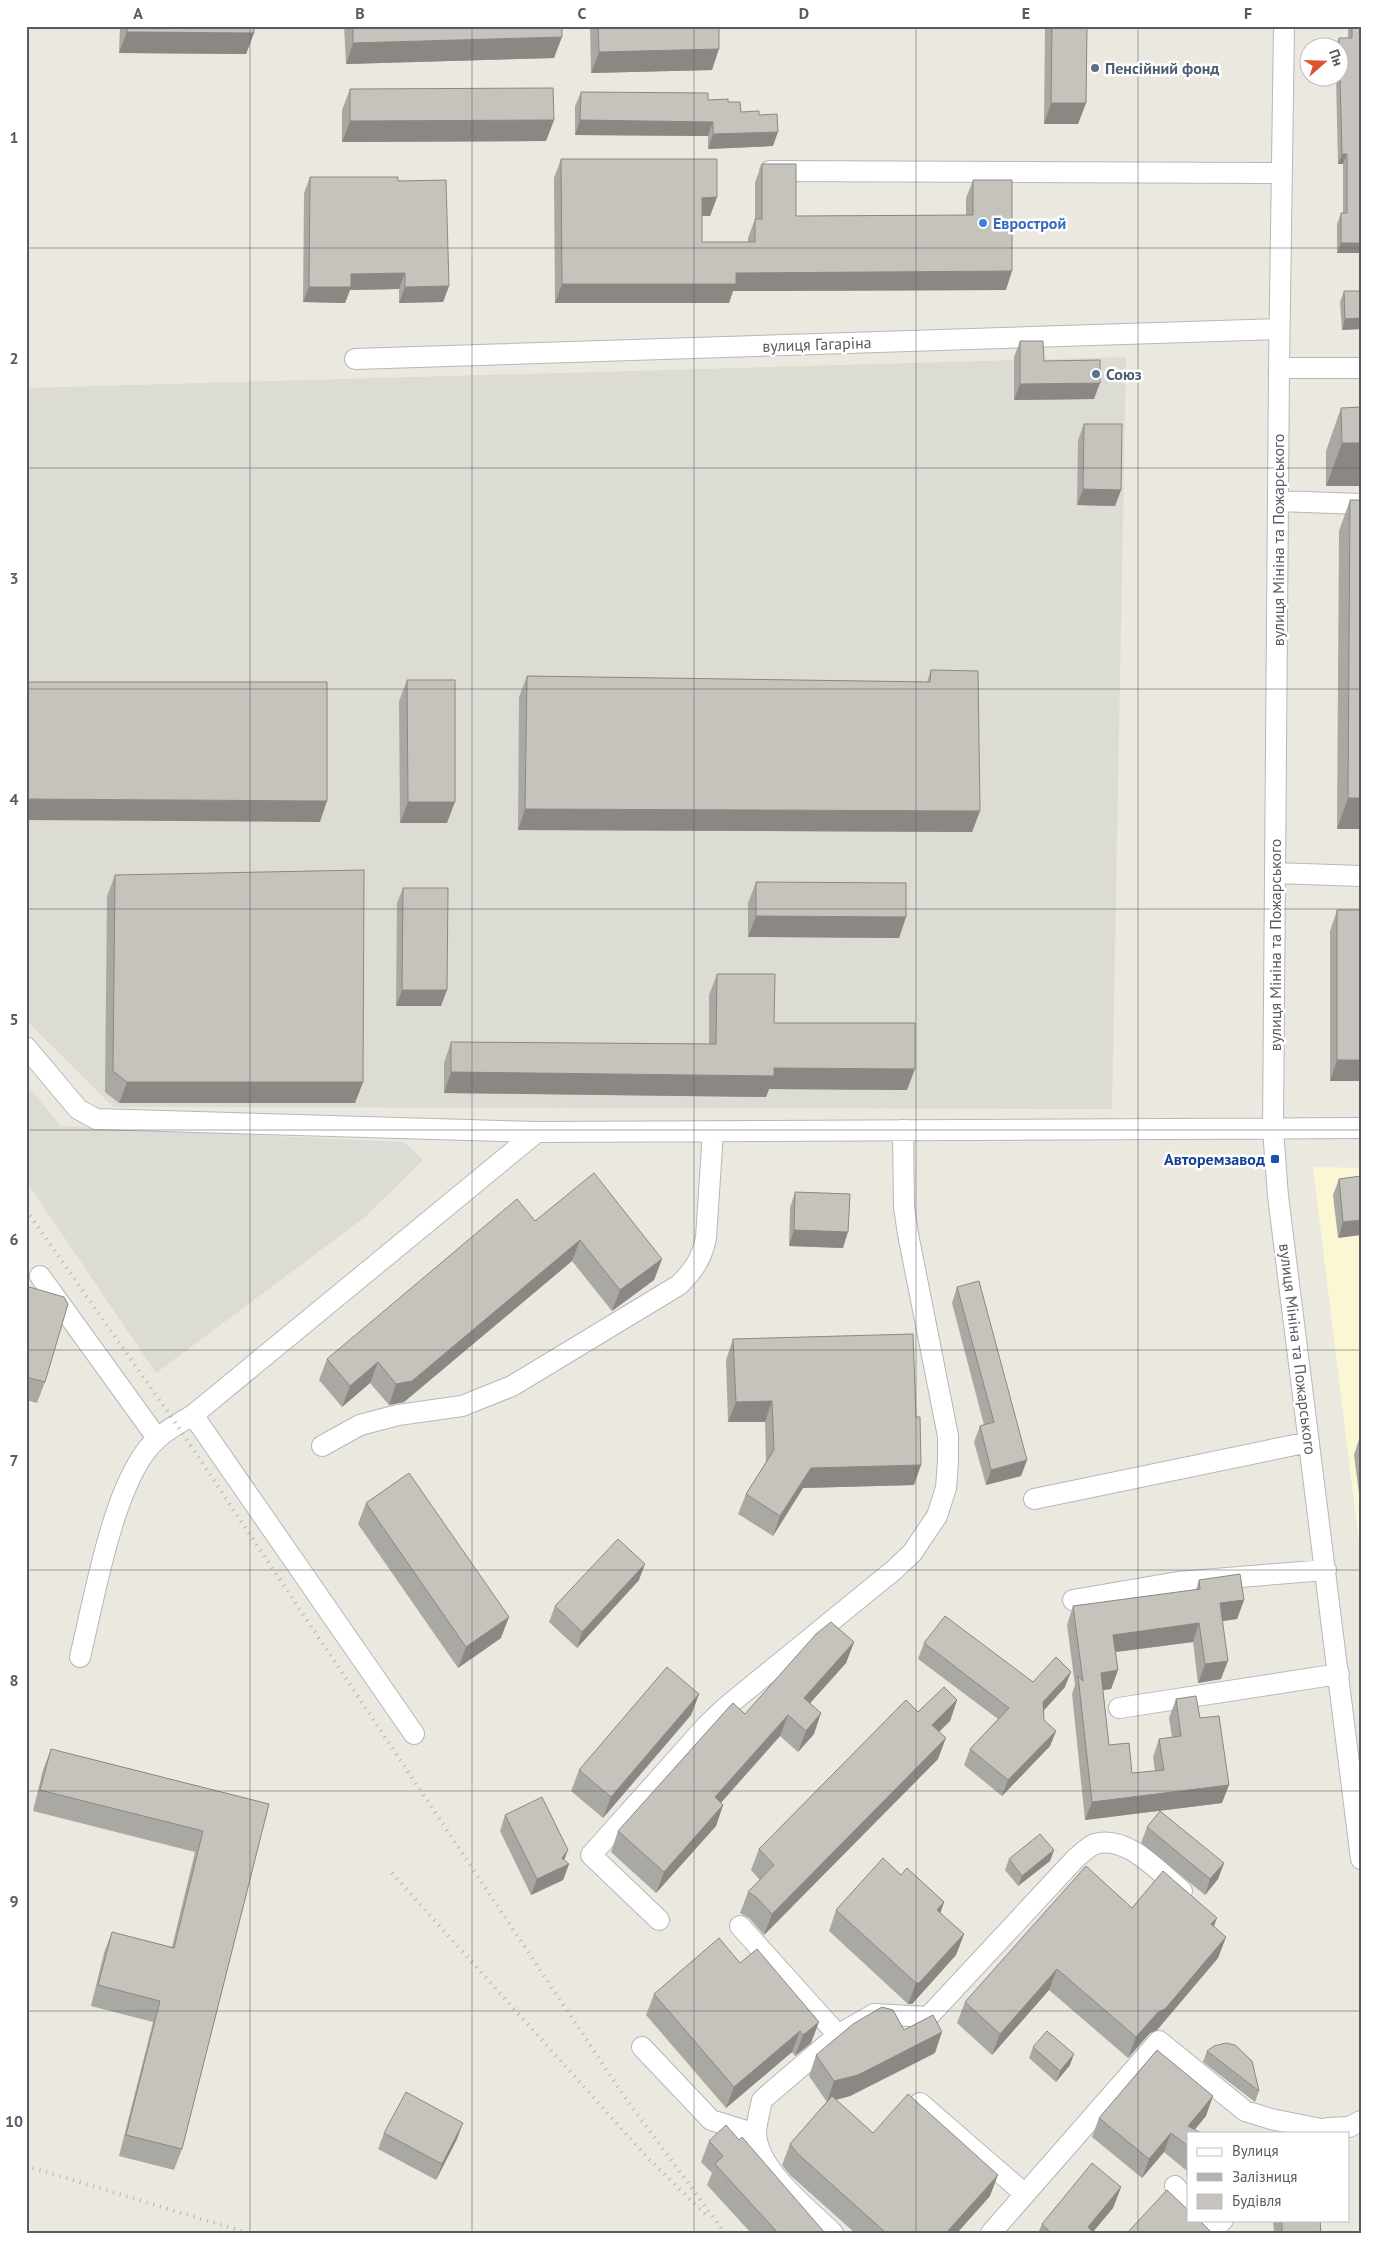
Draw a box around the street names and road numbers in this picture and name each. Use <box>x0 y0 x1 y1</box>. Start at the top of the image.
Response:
street label: вулиця Гагаріна <box>762 332 872 356</box>
street label: вулиця Мініна та Пожарського <box>1268 434 1288 646</box>
street label: вулиця Мініна та Пожарського <box>1265 839 1285 1051</box>
street label: вулиця Мініна та Пожарського <box>1275 1242 1321 1456</box>

